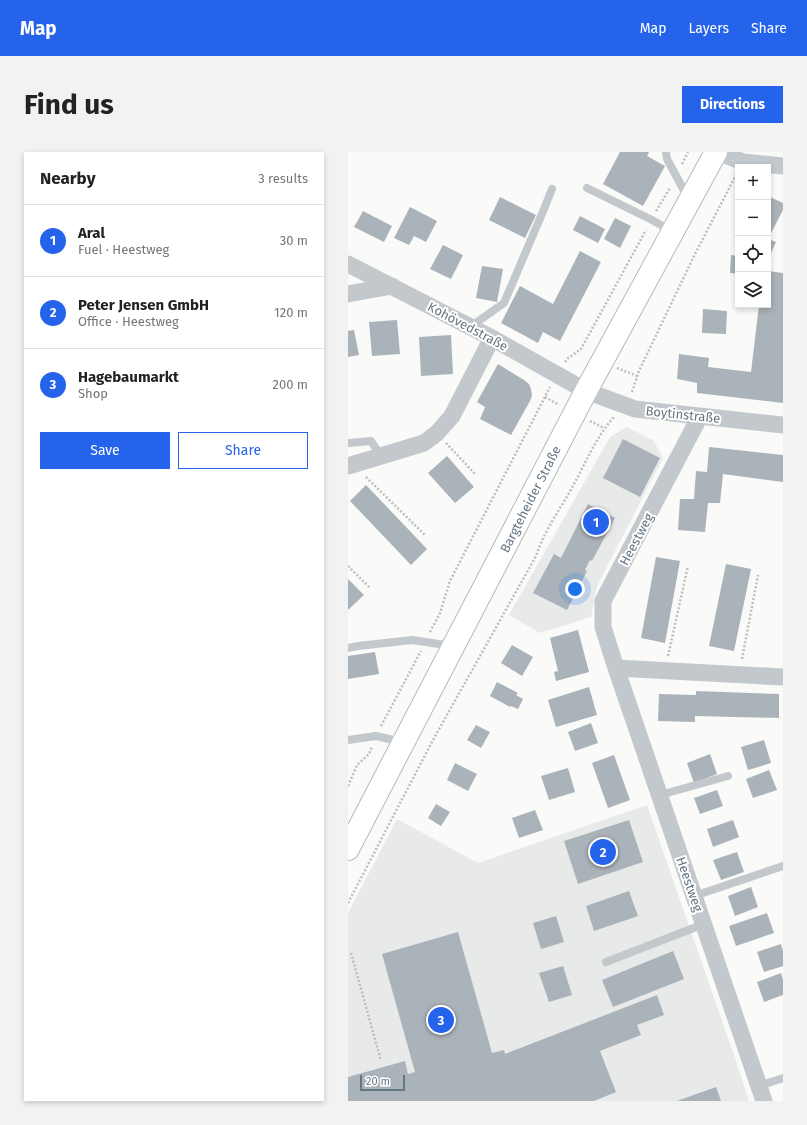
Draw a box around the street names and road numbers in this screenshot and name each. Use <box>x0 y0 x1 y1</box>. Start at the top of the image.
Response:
street label: Kohövedstraße <box>425 299 510 354</box>
street label: Boytinstraße <box>645 403 721 426</box>
street label: Bargteheider Straße <box>497 443 564 555</box>
street label: Heestweg <box>616 510 657 568</box>
street label: Heestweg <box>673 855 706 914</box>

